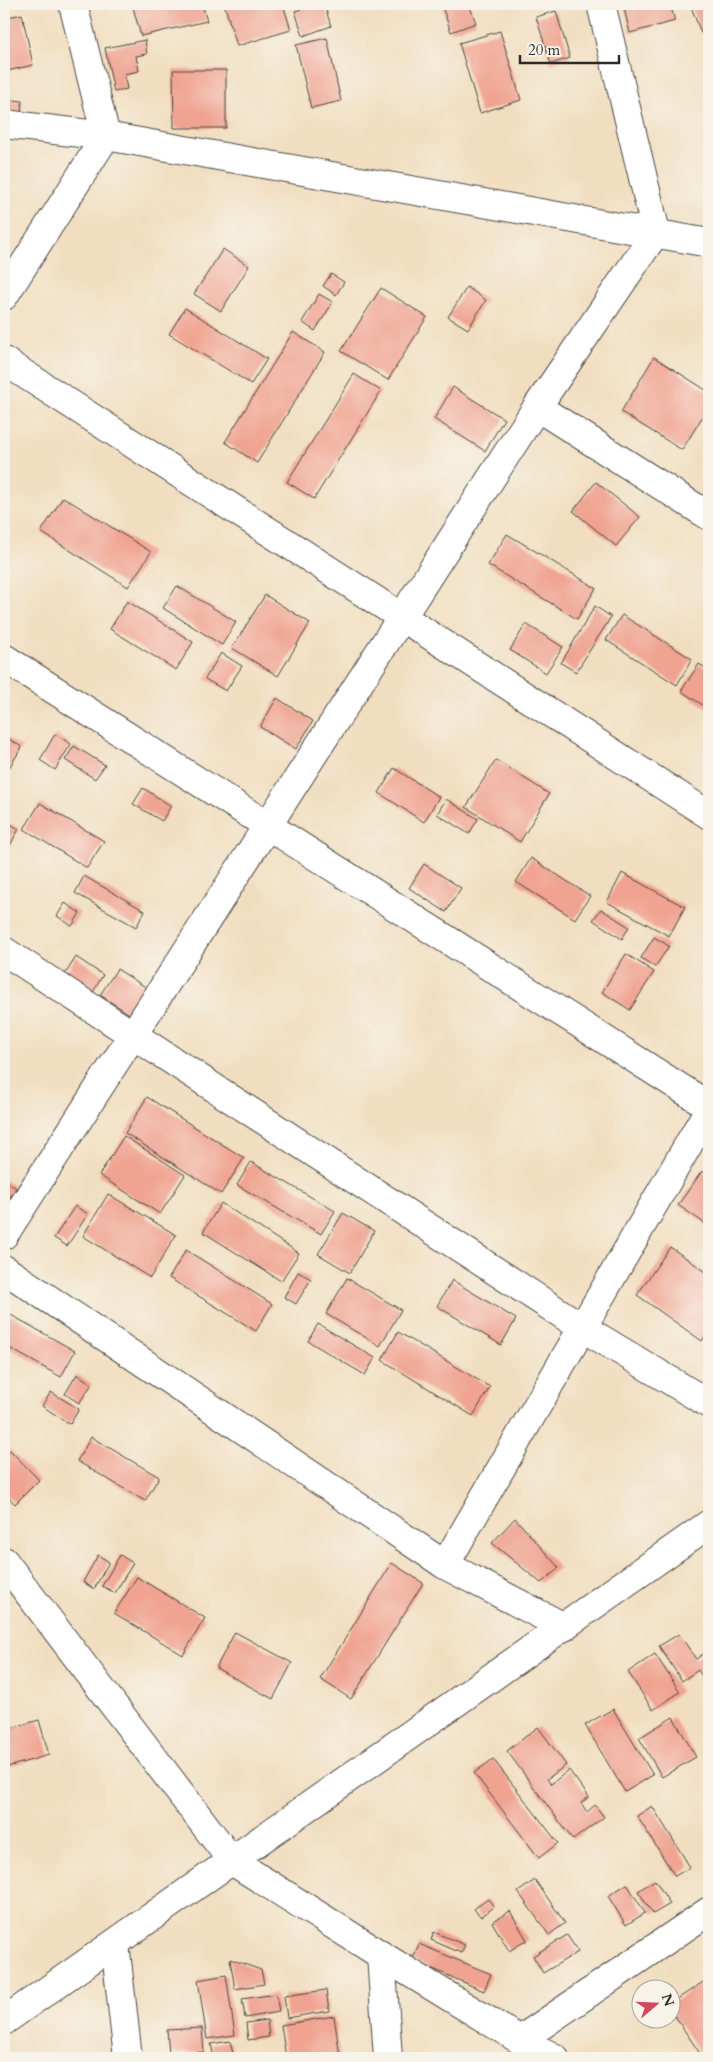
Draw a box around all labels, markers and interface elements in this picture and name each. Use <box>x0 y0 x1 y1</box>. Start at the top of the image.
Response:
scale bar <box>520 32 619 64</box>
text: 20 m <box>528 40 560 60</box>
north arrow <box>630 1980 680 2030</box>
text: N <box>657 1991 679 2009</box>

